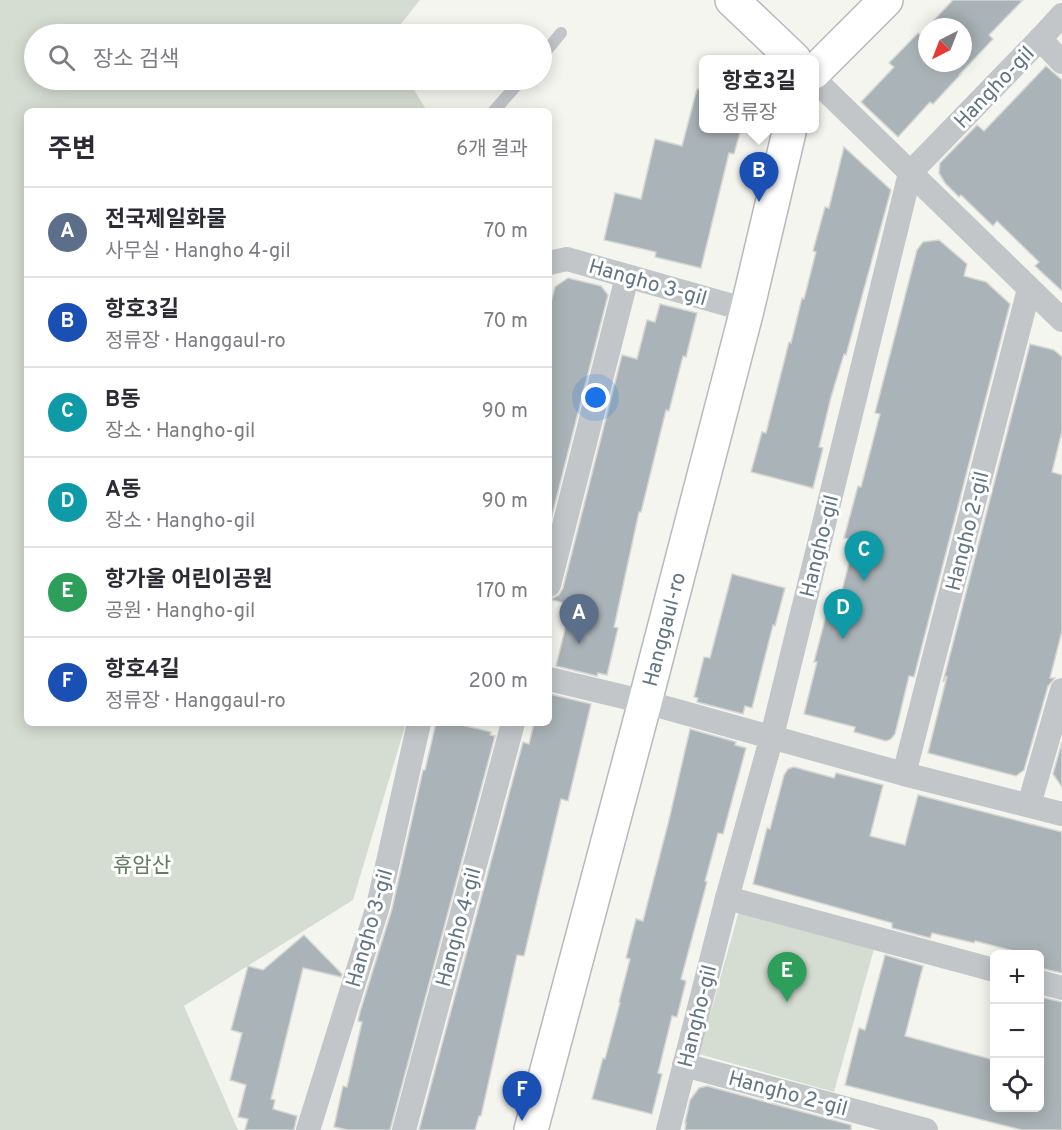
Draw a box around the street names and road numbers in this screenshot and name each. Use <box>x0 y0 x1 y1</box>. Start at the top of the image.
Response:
street label: Hangho-gil <box>949 41 1041 135</box>
street label: Hangho 3-gil <box>585 254 710 313</box>
street label: Hangho 2-gil <box>941 469 996 594</box>
street label: Hangho-gil <box>795 492 846 600</box>
street label: Hanggaul-ro <box>638 570 693 690</box>
street label: Hangho 4-gil <box>431 865 488 990</box>
street label: Hangho 3-gil <box>341 866 400 991</box>
street label: Hangho-gil <box>673 962 724 1070</box>
street label: Hangho 2-gil <box>725 1066 850 1123</box>

